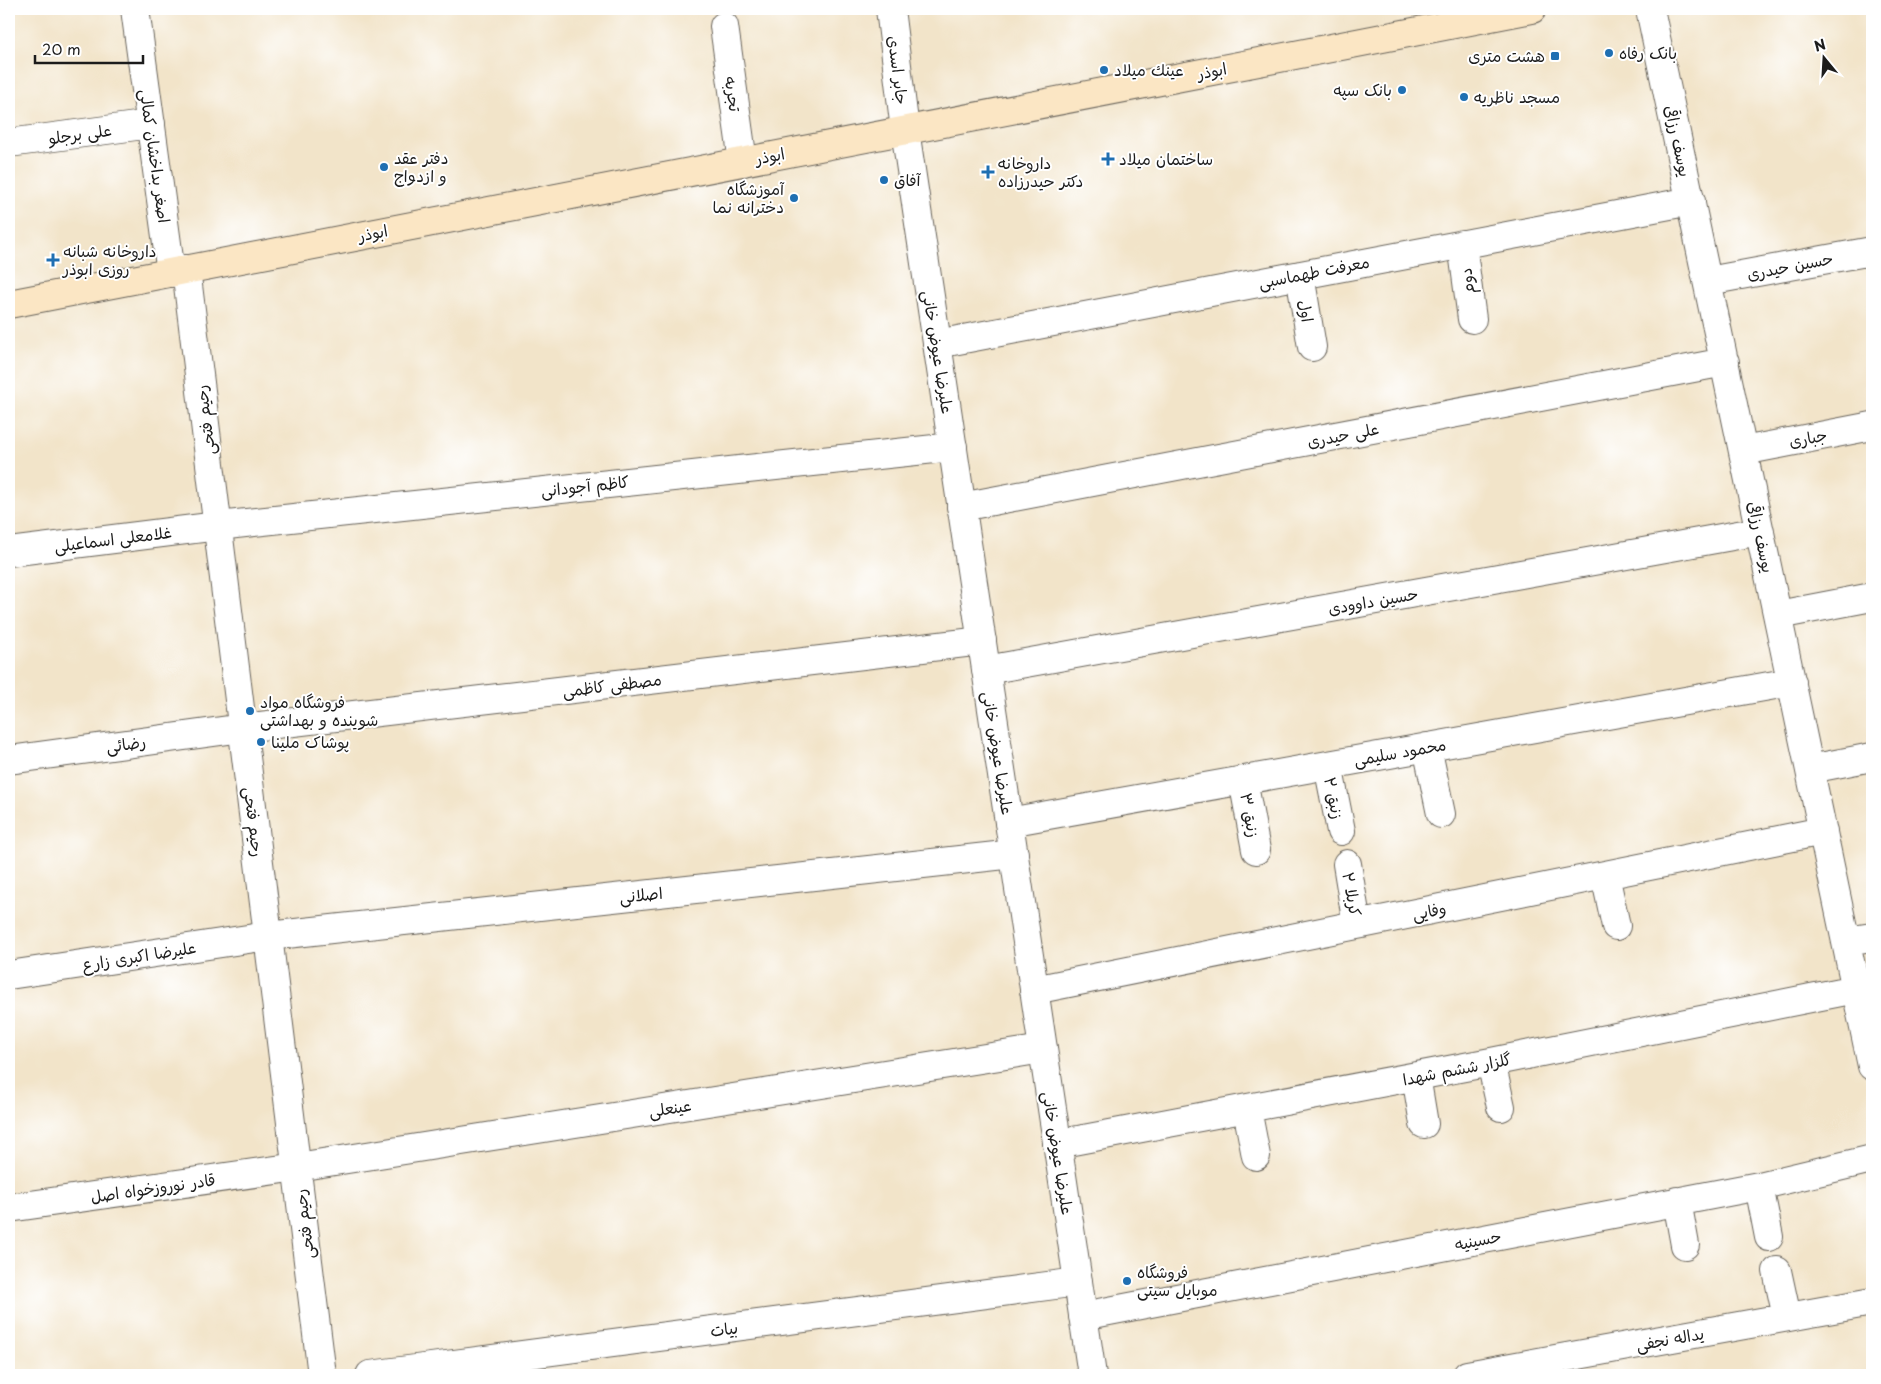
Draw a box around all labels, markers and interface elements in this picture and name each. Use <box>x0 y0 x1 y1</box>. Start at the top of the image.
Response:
scale bar <box>35 32 142 64</box>
north arrow <box>1798 32 1848 82</box>
text: N <box>1811 33 1828 57</box>
street label: جابر اسدی <box>883 34 915 106</box>
text: 20 m <box>42 37 81 60</box>
place label: بانک رفاه <box>1619 40 1677 64</box>
place label: هشت متری <box>1468 43 1545 67</box>
marker: بانک رفاه <box>1603 47 1615 59</box>
marker: هشت متری <box>1549 50 1561 62</box>
street label: ابوذر <box>1193 55 1229 85</box>
place label: عينك ميلاد <box>1114 57 1184 81</box>
marker: عينك ميلاد <box>1098 64 1110 76</box>
street label: تجربه <box>720 75 748 113</box>
place label: بانک سپه <box>1333 77 1392 101</box>
marker: بانک سپه <box>1396 84 1408 96</box>
place label: مسجد ناظریه <box>1474 84 1560 108</box>
street label: اصغر بداخشان کمالی <box>135 87 177 224</box>
marker: مسجد ناظریه <box>1458 91 1470 103</box>
street label: یوسف رزاقی <box>1660 103 1698 179</box>
street label: علی برجلو <box>46 117 113 149</box>
street label: ابوذر <box>751 140 787 170</box>
place label: دفتر عقد و ازدواج <box>394 145 448 187</box>
place label: ساختمان میلاد <box>1119 146 1213 170</box>
place label: داروخانه دکتر حیدرزاده <box>998 150 1083 192</box>
marker: ساختمان میلاد <box>1101 152 1115 166</box>
marker: دفتر عقد و ازدواج <box>378 161 390 173</box>
marker: داروخانه دکتر حیدرزاده <box>982 166 994 178</box>
place label: آفاق <box>894 167 922 191</box>
marker: آفاق <box>878 174 890 186</box>
place label: آموزشگاه دخترانه نما <box>713 176 785 218</box>
marker: آموزشگاه دخترانه نما <box>788 192 800 204</box>
street label: ابوذر <box>354 217 390 247</box>
place label: داروخانه شبانه روزی ابوذر <box>61 238 157 280</box>
street label: حسین حیدری <box>1745 245 1835 285</box>
street label: معرفت طهماسبی <box>1256 248 1371 294</box>
marker: داروخانه شبانه روزی ابوذر <box>47 254 59 266</box>
street label: دوم <box>1453 267 1481 295</box>
street label: علیرضا عیوض خانی <box>917 288 961 415</box>
street label: اول <box>1293 298 1321 324</box>
street label: رحیم فتحی <box>188 383 222 457</box>
street label: علی حیدری <box>1305 415 1381 453</box>
street label: جباری <box>1787 422 1829 452</box>
street label: کاظم آجودانی <box>540 468 631 504</box>
street label: یوسف رزاقی <box>1743 499 1781 575</box>
street label: غلامعلی اسماعیلی <box>53 519 173 557</box>
street label: حسین داوودی <box>1326 580 1420 620</box>
street label: مصطفی کاظمی <box>561 666 663 702</box>
place label: فروشگاه مواد شوینده و بهداشتی <box>260 689 378 731</box>
street label: علیرضا عیوض خانی <box>977 689 1021 816</box>
marker: فروشگاه مواد شوینده و بهداشتی <box>244 705 256 717</box>
street label: رضائی <box>104 728 147 758</box>
place label: پوشاک ملینا <box>271 729 349 753</box>
street label: محمود سلیمی <box>1352 731 1448 771</box>
marker: پوشاک ملینا <box>255 736 267 748</box>
street label: زنبق ۲ <box>1319 775 1351 821</box>
street label: رحیم فتحی <box>237 785 271 859</box>
street label: زنبق ۳ <box>1235 791 1267 839</box>
street label: کربلا ۲ <box>1337 870 1369 918</box>
street label: اصلانی <box>618 880 664 908</box>
street label: وفایی <box>1410 895 1448 925</box>
street label: علیرضا اکبری زارع <box>80 934 198 977</box>
street label: گلزار ششم شهدا <box>1400 1046 1514 1092</box>
street label: علیرضا عیوض خانی <box>1037 1089 1081 1216</box>
street label: عینعلی <box>647 1092 693 1122</box>
street label: قادر نوروزخواه اصل <box>89 1166 217 1208</box>
street label: رحیم فتحی <box>287 1187 321 1261</box>
street label: حسینیه <box>1452 1223 1503 1255</box>
place label: فروشگاه موبایل سیتی <box>1137 1259 1218 1301</box>
marker: فروشگاه موبایل سیتی <box>1121 1275 1133 1287</box>
street label: بیات <box>709 1314 739 1342</box>
street label: یداله نجفی <box>1634 1320 1706 1356</box>

